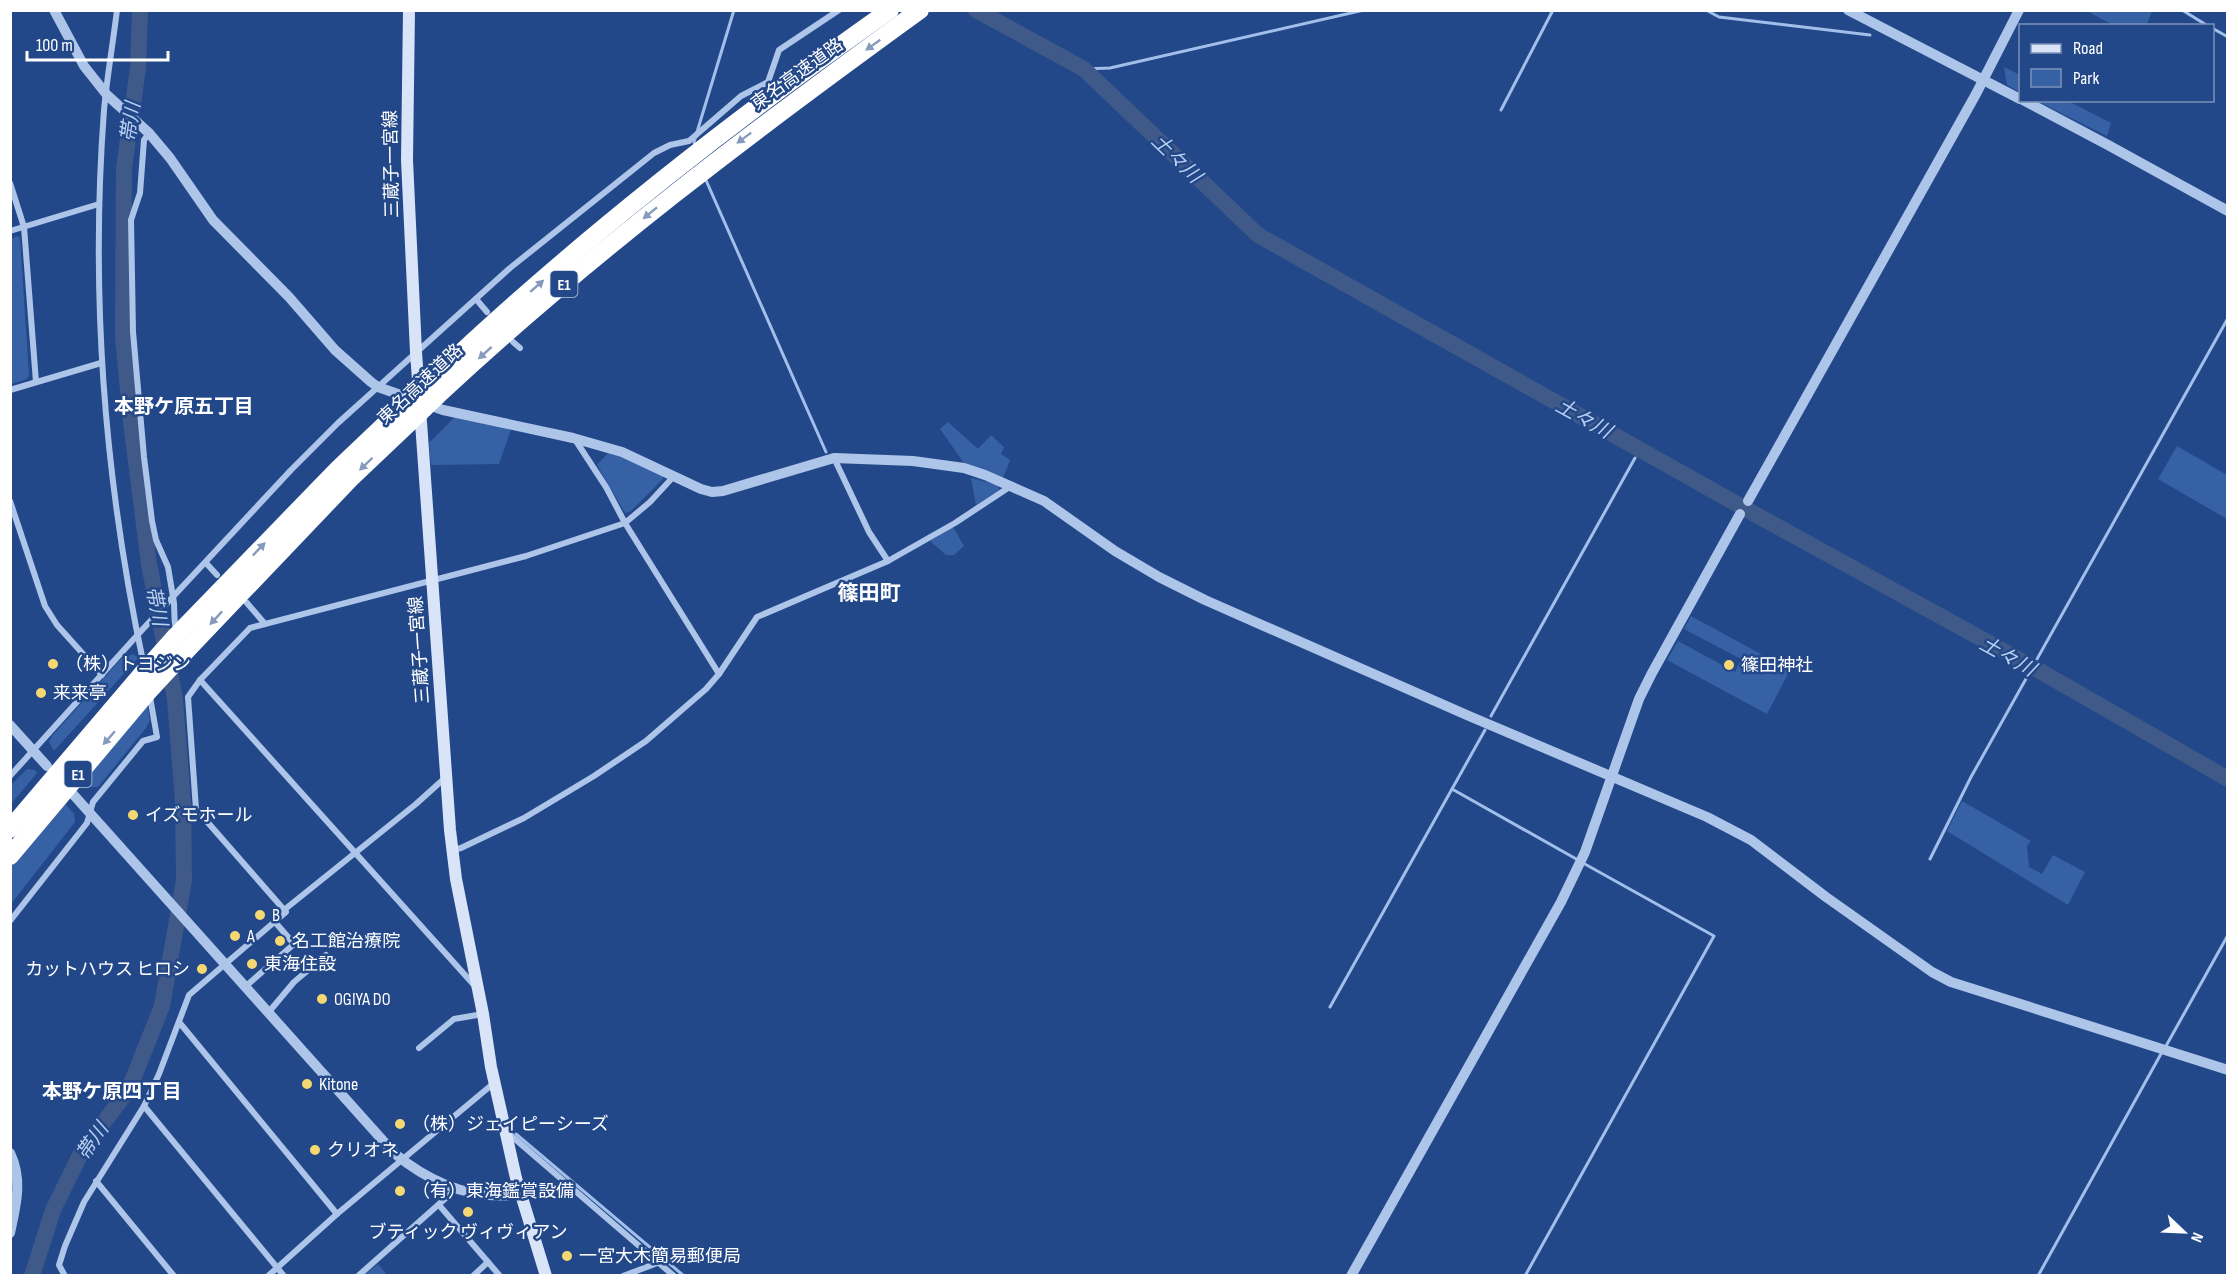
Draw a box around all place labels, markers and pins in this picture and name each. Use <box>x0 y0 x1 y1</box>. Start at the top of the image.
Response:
place label: （株）トヨジン <box>65 654 191 675</box>
place label: 篠田神社 <box>1741 655 1813 676</box>
marker: （株）トヨジン <box>46 657 60 671</box>
marker: 篠田神社 <box>1722 658 1736 672</box>
place label: 来来亭 <box>53 683 107 704</box>
marker: 来来亭 <box>34 686 48 700</box>
place label: イズモホール <box>145 805 252 826</box>
marker: イズモホール <box>126 808 140 822</box>
place label: B <box>272 905 280 926</box>
marker: B <box>253 908 267 922</box>
place label: A <box>246 926 255 947</box>
marker: A <box>228 929 242 943</box>
place label: 名工館治療院 <box>292 931 400 952</box>
marker: 名工館治療院 <box>273 934 287 948</box>
place label: 東海住設 <box>264 954 336 975</box>
marker: 東海住設 <box>245 957 259 971</box>
place label: カットハウス ヒロシ <box>25 959 190 980</box>
marker: カットハウス ヒロシ <box>195 962 209 976</box>
place label: OGIYA DO <box>334 989 391 1010</box>
marker: OGIYA DO <box>315 992 329 1006</box>
place label: Kitone <box>319 1074 358 1095</box>
marker: Kitone <box>300 1077 314 1091</box>
place label: （株）ジェイピーシーズ <box>412 1114 609 1135</box>
marker: （株）ジェイピーシーズ <box>393 1117 407 1131</box>
place label: クリオネ <box>327 1140 399 1161</box>
marker: クリオネ <box>308 1143 322 1157</box>
place label: （有）東海鑑賞設備 <box>412 1181 574 1202</box>
marker: （有）東海鑑賞設備 <box>393 1184 407 1198</box>
marker: ブティック ヴィヴィアン <box>461 1205 475 1219</box>
place label: ブティック ヴィヴィアン <box>368 1222 568 1243</box>
place label: 一宮大木簡易郵便局 <box>579 1246 741 1267</box>
marker: 一宮大木簡易郵便局 <box>560 1249 574 1263</box>

